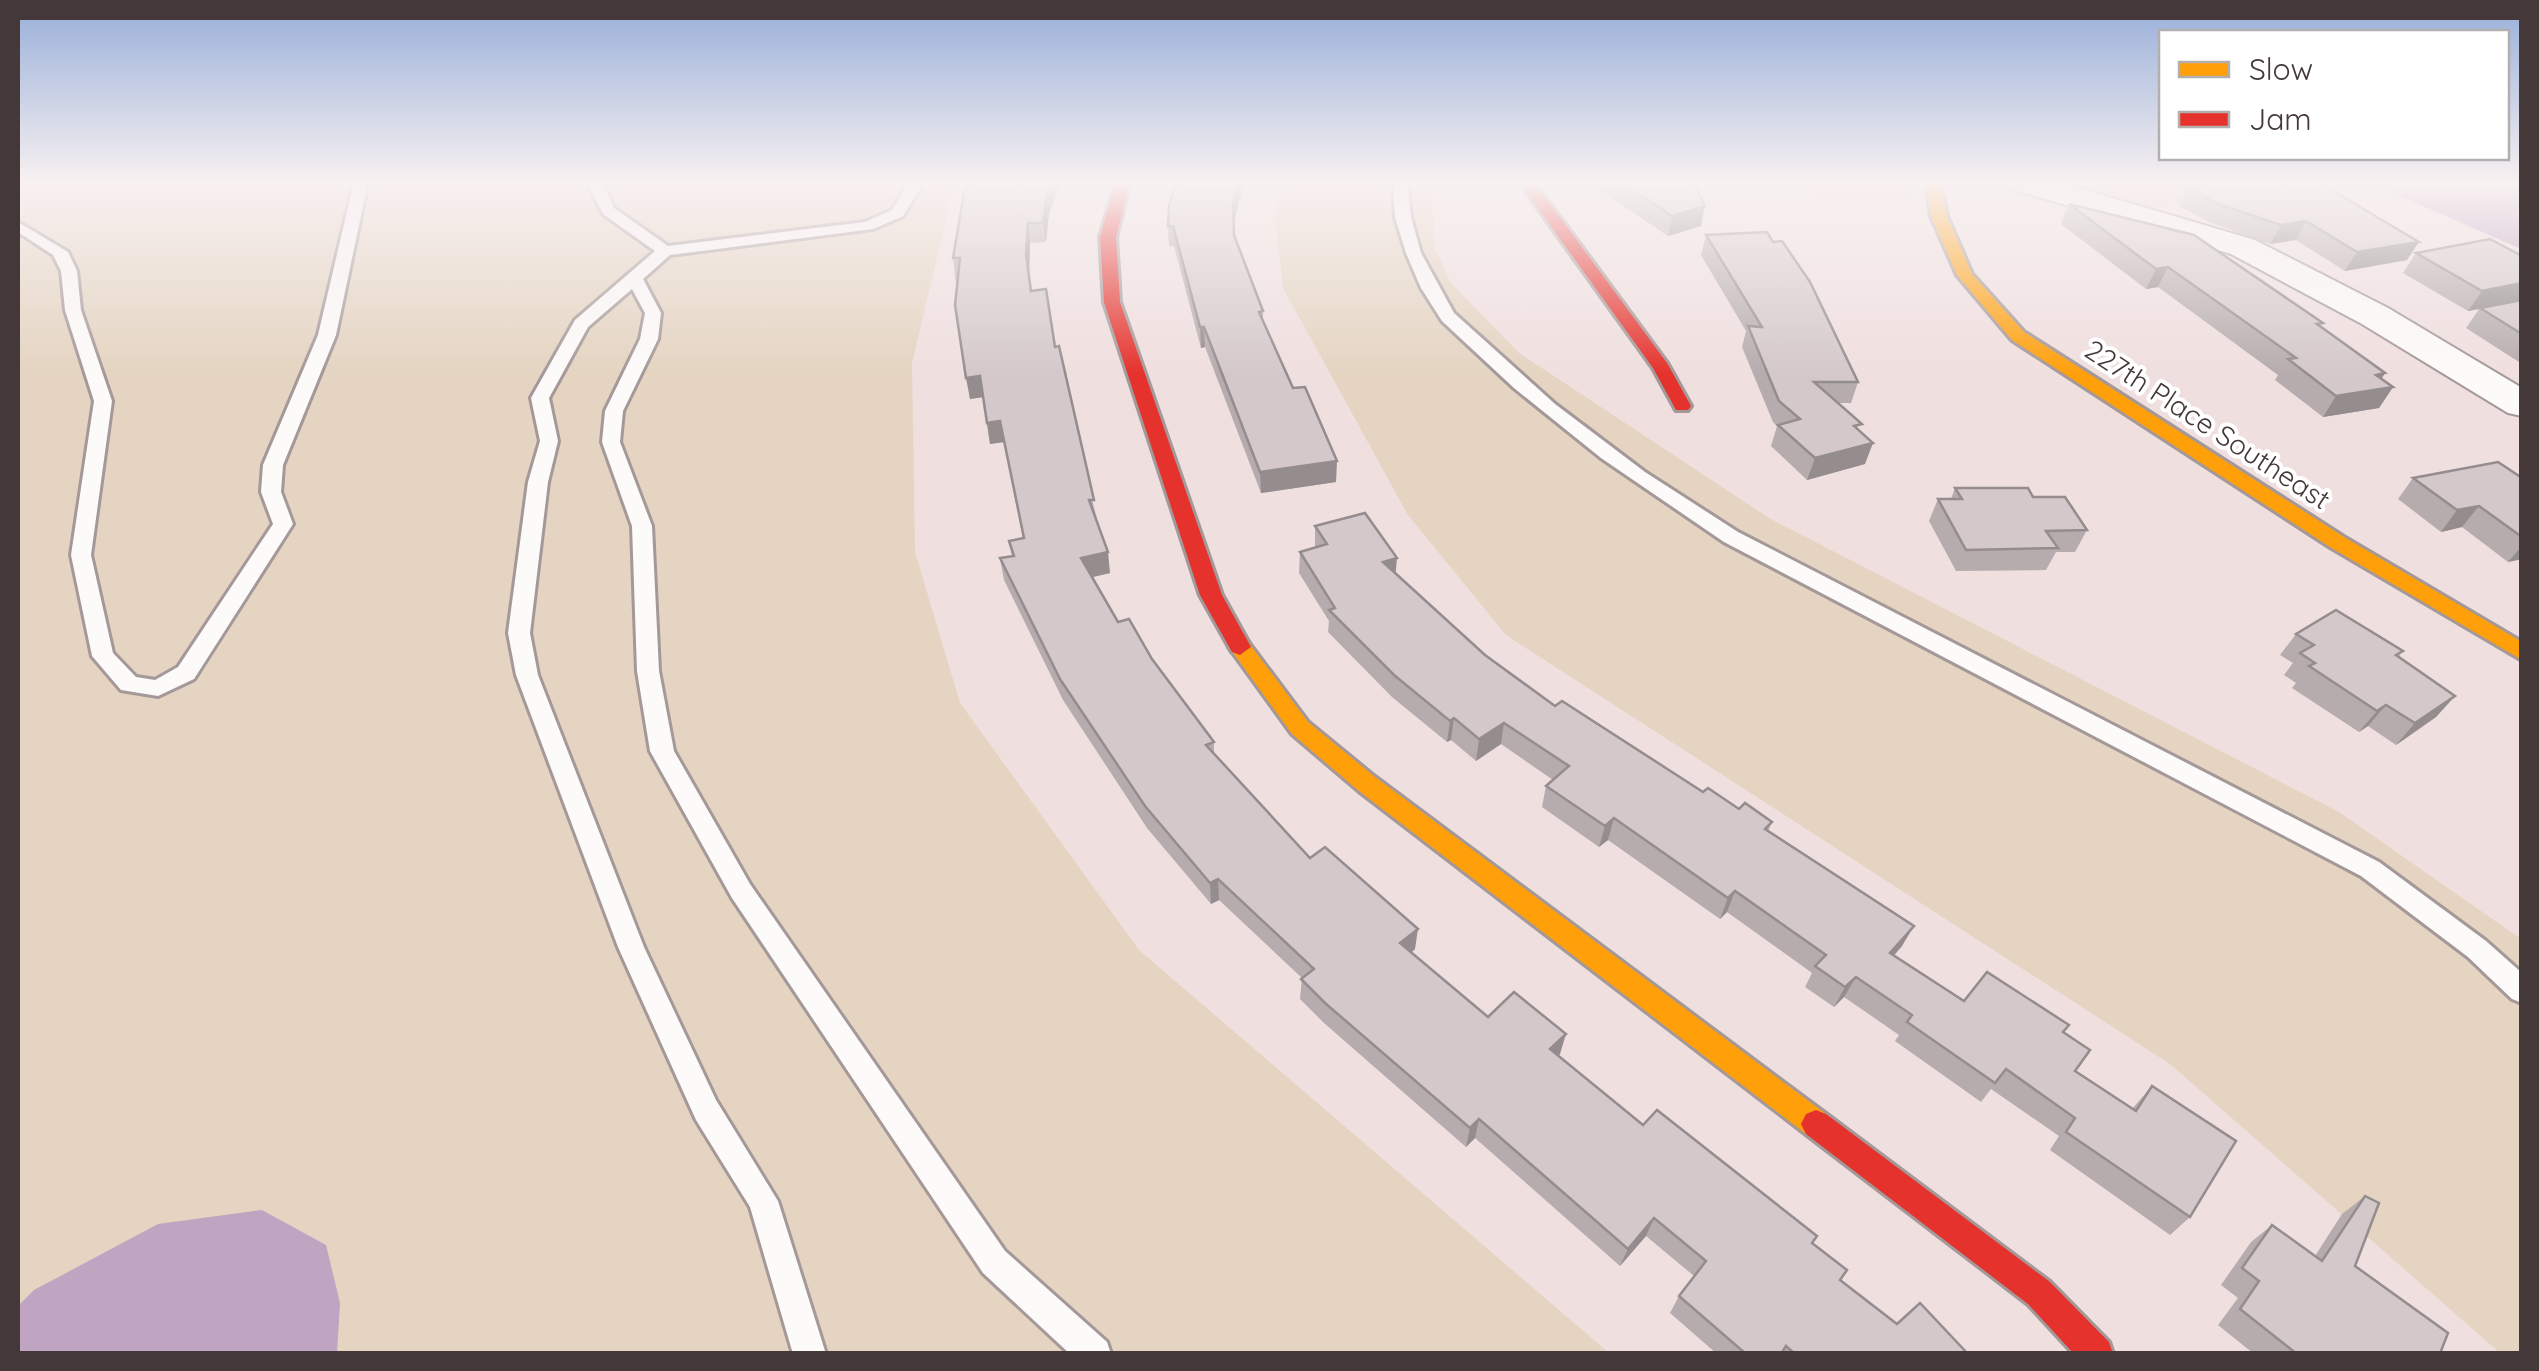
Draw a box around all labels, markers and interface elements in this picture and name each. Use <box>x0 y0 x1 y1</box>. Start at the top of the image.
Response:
legend <box>2159 30 2509 160</box>
text: Slow <box>2249 50 2313 88</box>
text: Jam <box>2249 100 2312 138</box>
street label: 227th Place Southeast <box>2079 332 2337 516</box>

